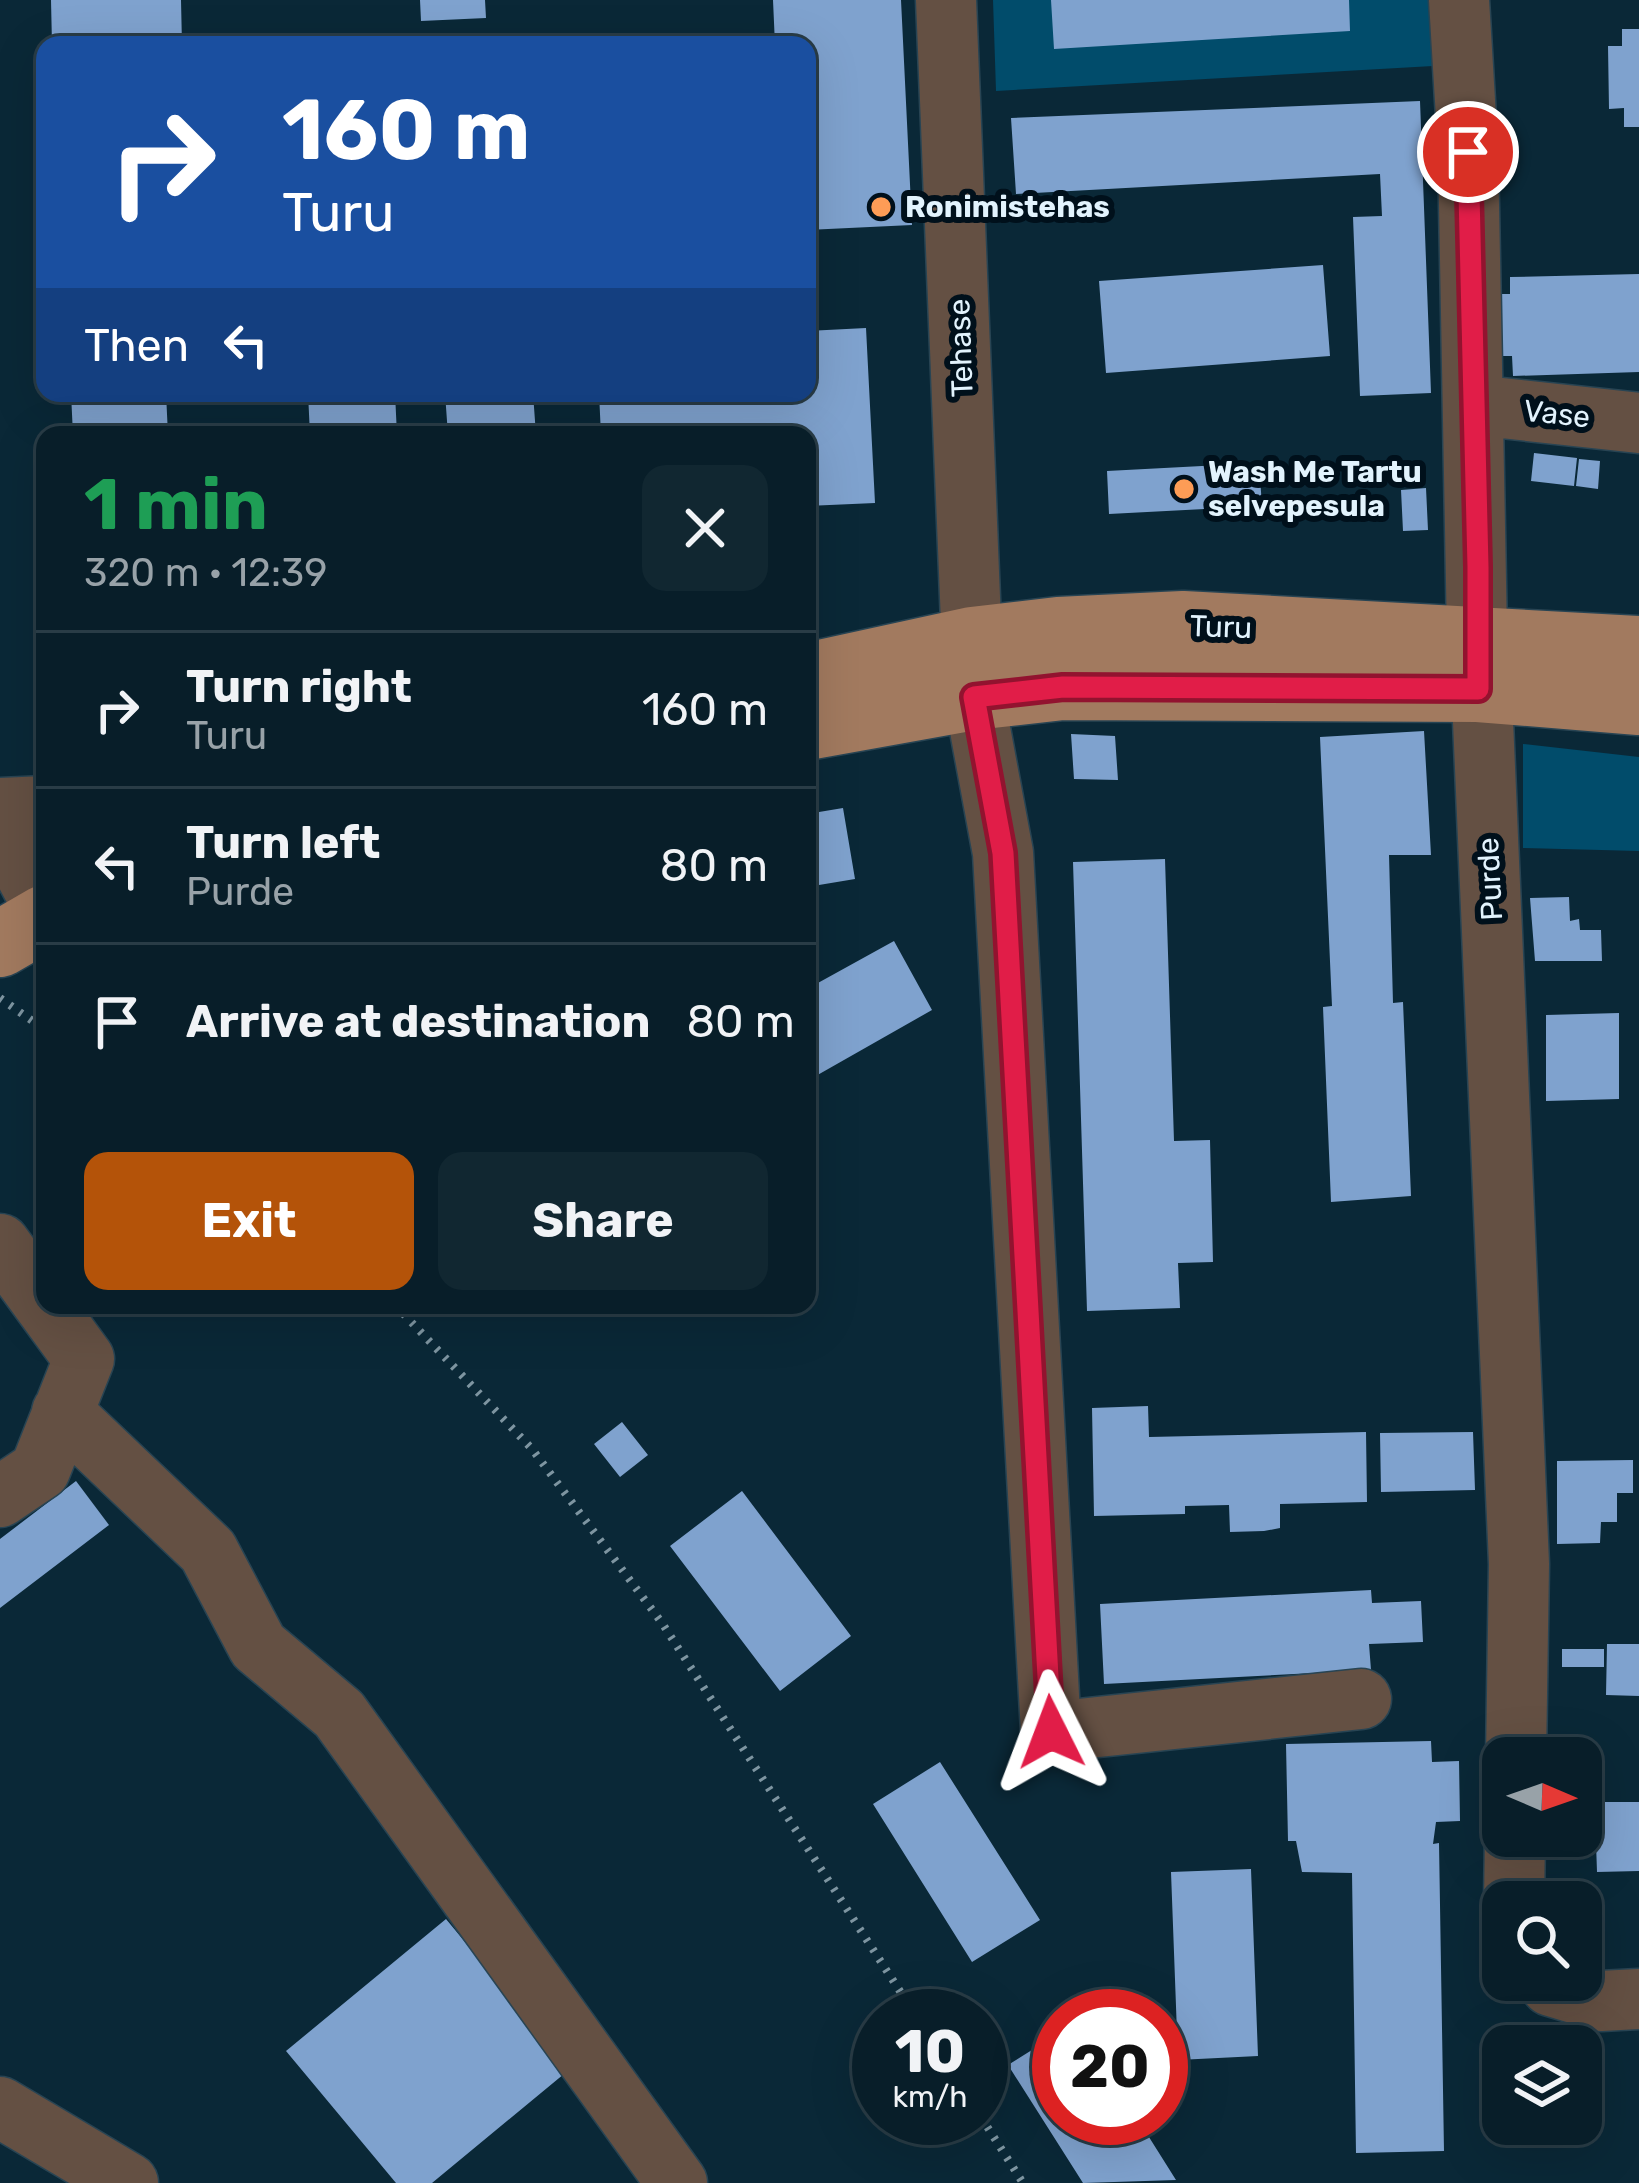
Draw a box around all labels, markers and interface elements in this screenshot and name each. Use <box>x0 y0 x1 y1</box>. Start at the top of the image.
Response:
text: 160 m <box>282 80 530 180</box>
icon: right <box>84 84 240 240</box>
pin <box>1417 101 1519 203</box>
icon: arrive <box>1435 119 1501 185</box>
text: Turu <box>282 181 395 245</box>
place label: Ronimistehas <box>905 189 1110 225</box>
marker: Ronimistehas <box>868 194 894 220</box>
street label: Tehase <box>941 298 981 398</box>
icon: left <box>213 312 279 378</box>
text: Then <box>84 319 189 372</box>
street label: Vase <box>1522 393 1592 435</box>
place label: Wash Me Tartu selvepesula <box>1208 454 1422 524</box>
text: 1 min <box>84 462 268 547</box>
button: close <box>642 465 768 591</box>
marker: Wash Me Tartu selvepesula <box>1171 476 1197 502</box>
text: 320 m · 12:39 <box>84 550 327 596</box>
street label: Turu <box>1189 608 1253 646</box>
text: Turn right <box>186 660 412 713</box>
icon: right <box>84 677 150 743</box>
text: 160 m <box>642 683 768 736</box>
text: Turu <box>186 713 267 759</box>
text: Turn left <box>186 816 380 869</box>
icon: left <box>84 833 150 899</box>
street label: Purde <box>1470 837 1510 921</box>
text: 80 m <box>660 839 768 892</box>
text: Purde <box>186 869 294 915</box>
icon: arrive <box>84 989 150 1055</box>
text: Arrive at destination <box>186 995 651 1048</box>
text: 80 m <box>687 995 795 1048</box>
button: Exit <box>84 1152 414 1290</box>
button: Share <box>438 1152 768 1290</box>
position arrow <box>988 1669 1114 1795</box>
north arrow <box>1482 1737 1602 1857</box>
map controls <box>1482 1737 1602 2145</box>
button: search <box>1482 1881 1602 2001</box>
speed limit sign: 20 <box>1032 1989 1188 2145</box>
text: 10 <box>895 2016 965 2087</box>
button: layers <box>1482 2025 1602 2145</box>
text: km/h <box>893 2079 967 2115</box>

